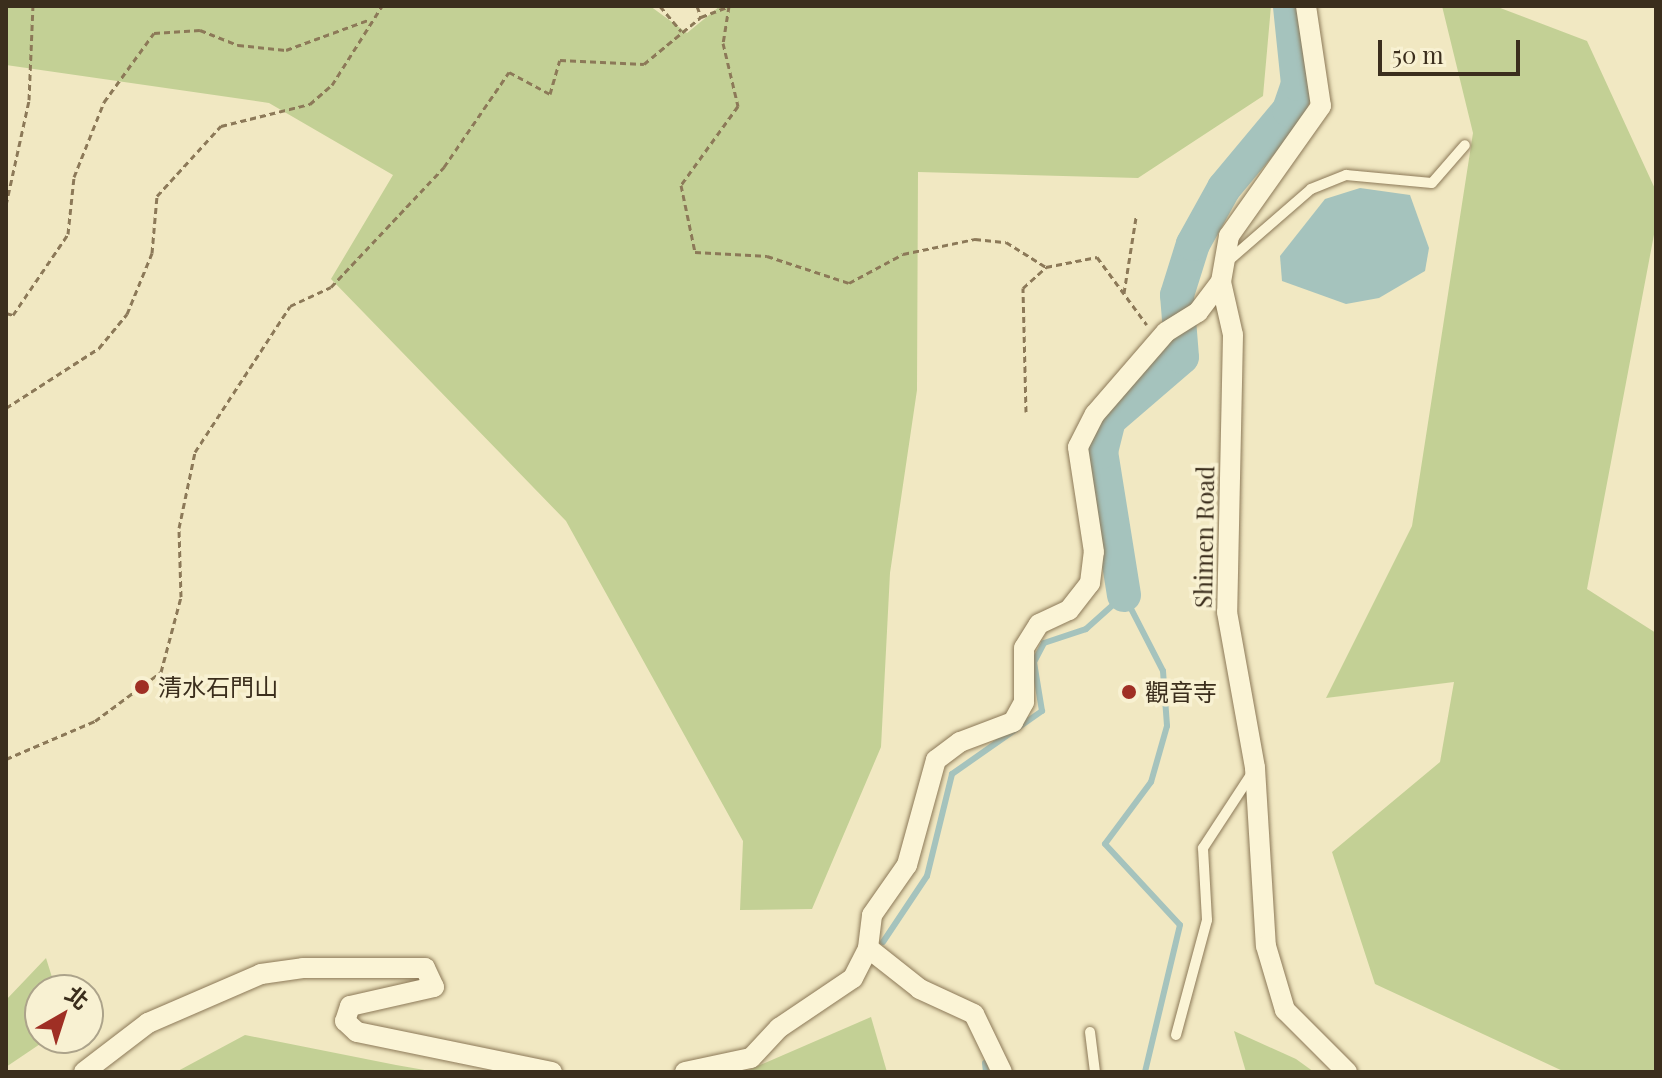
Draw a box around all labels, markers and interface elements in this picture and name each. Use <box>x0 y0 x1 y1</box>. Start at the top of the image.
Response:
scale bar <box>1382 24 1524 74</box>
text: 50 m <box>1392 38 1444 70</box>
street label: Shimen Road <box>1188 466 1220 608</box>
place label: 清水石門山 <box>158 673 278 701</box>
marker: 清水石門山 <box>133 678 151 696</box>
place label: 觀音寺 <box>1145 678 1217 706</box>
marker: 觀音寺 <box>1120 683 1138 701</box>
north arrow <box>24 974 104 1054</box>
text: 北 <box>60 978 96 1015</box>

